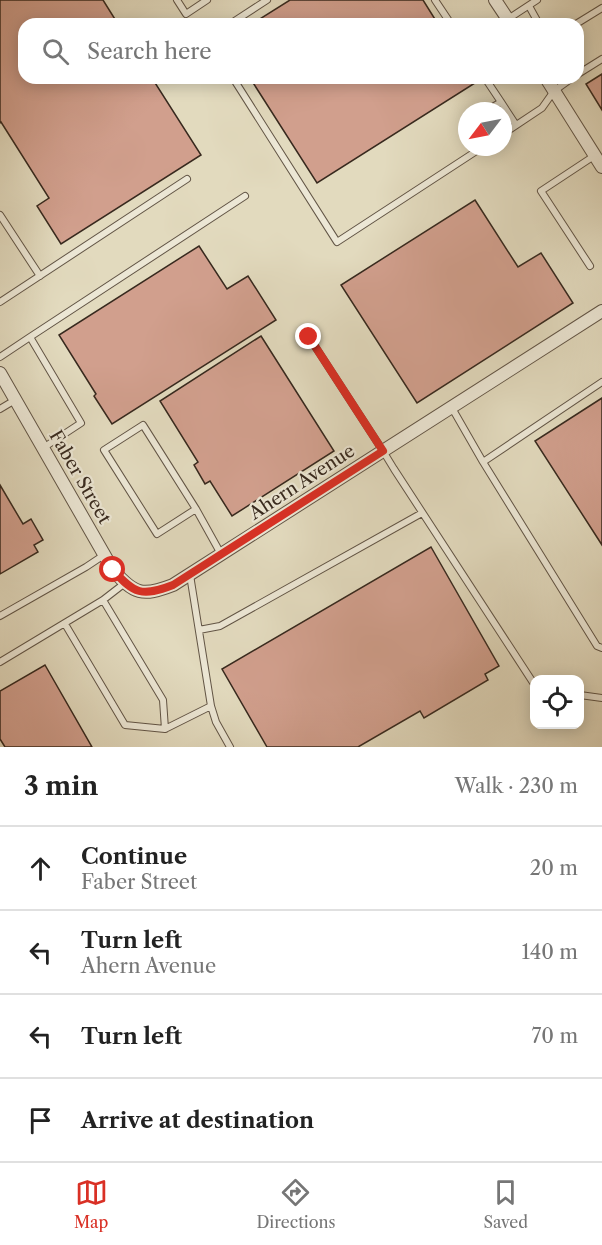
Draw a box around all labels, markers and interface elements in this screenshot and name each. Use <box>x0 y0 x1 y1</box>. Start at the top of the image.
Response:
search box <box>18 18 584 84</box>
icon: search <box>39 35 72 68</box>
text: Search here <box>87 38 212 65</box>
north arrow <box>458 102 512 156</box>
route end <box>295 323 321 349</box>
street label: Faber Street <box>44 426 116 528</box>
street label: Ahern Avenue <box>244 440 359 525</box>
route start <box>99 556 125 582</box>
map controls <box>530 675 584 729</box>
button: locate <box>530 675 584 729</box>
text: 3 min <box>24 770 98 802</box>
text: Walk · 230 m <box>455 774 578 798</box>
text: Continue <box>81 843 187 870</box>
icon: ahead <box>24 852 57 885</box>
text: 20 m <box>530 856 578 880</box>
text: Faber Street <box>81 870 197 894</box>
text: Turn left <box>81 927 182 954</box>
icon: left <box>24 936 57 969</box>
text: 140 m <box>521 940 578 964</box>
text: Ahern Avenue <box>81 954 216 978</box>
icon: left <box>24 1020 57 1053</box>
text: Turn left <box>81 1023 182 1050</box>
text: 70 m <box>532 1024 578 1048</box>
icon: arrive <box>24 1104 57 1137</box>
text: Arrive at destination <box>81 1107 314 1134</box>
tab: Map <box>74 1176 108 1232</box>
tab: Directions <box>256 1176 335 1232</box>
tab: Saved <box>484 1176 528 1232</box>

